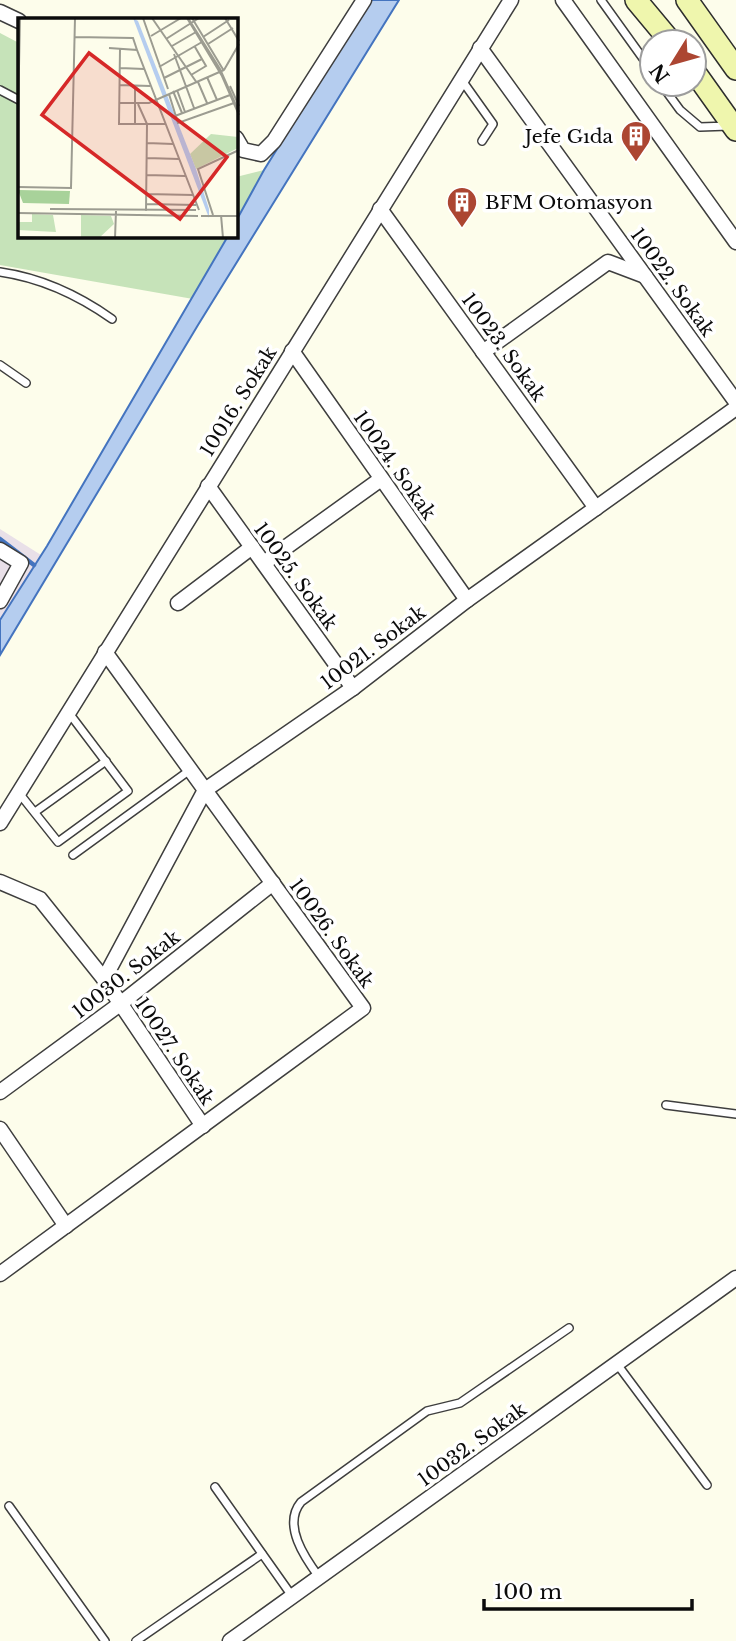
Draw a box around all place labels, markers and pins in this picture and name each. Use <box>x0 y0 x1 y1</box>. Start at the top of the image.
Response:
building icon: Jefe Gıda <box>619 119 653 163</box>
place label: Jefe Gıda <box>522 125 613 148</box>
building icon: BFM Otomasyon <box>445 185 479 229</box>
place label: BFM Otomasyon <box>485 191 653 214</box>

